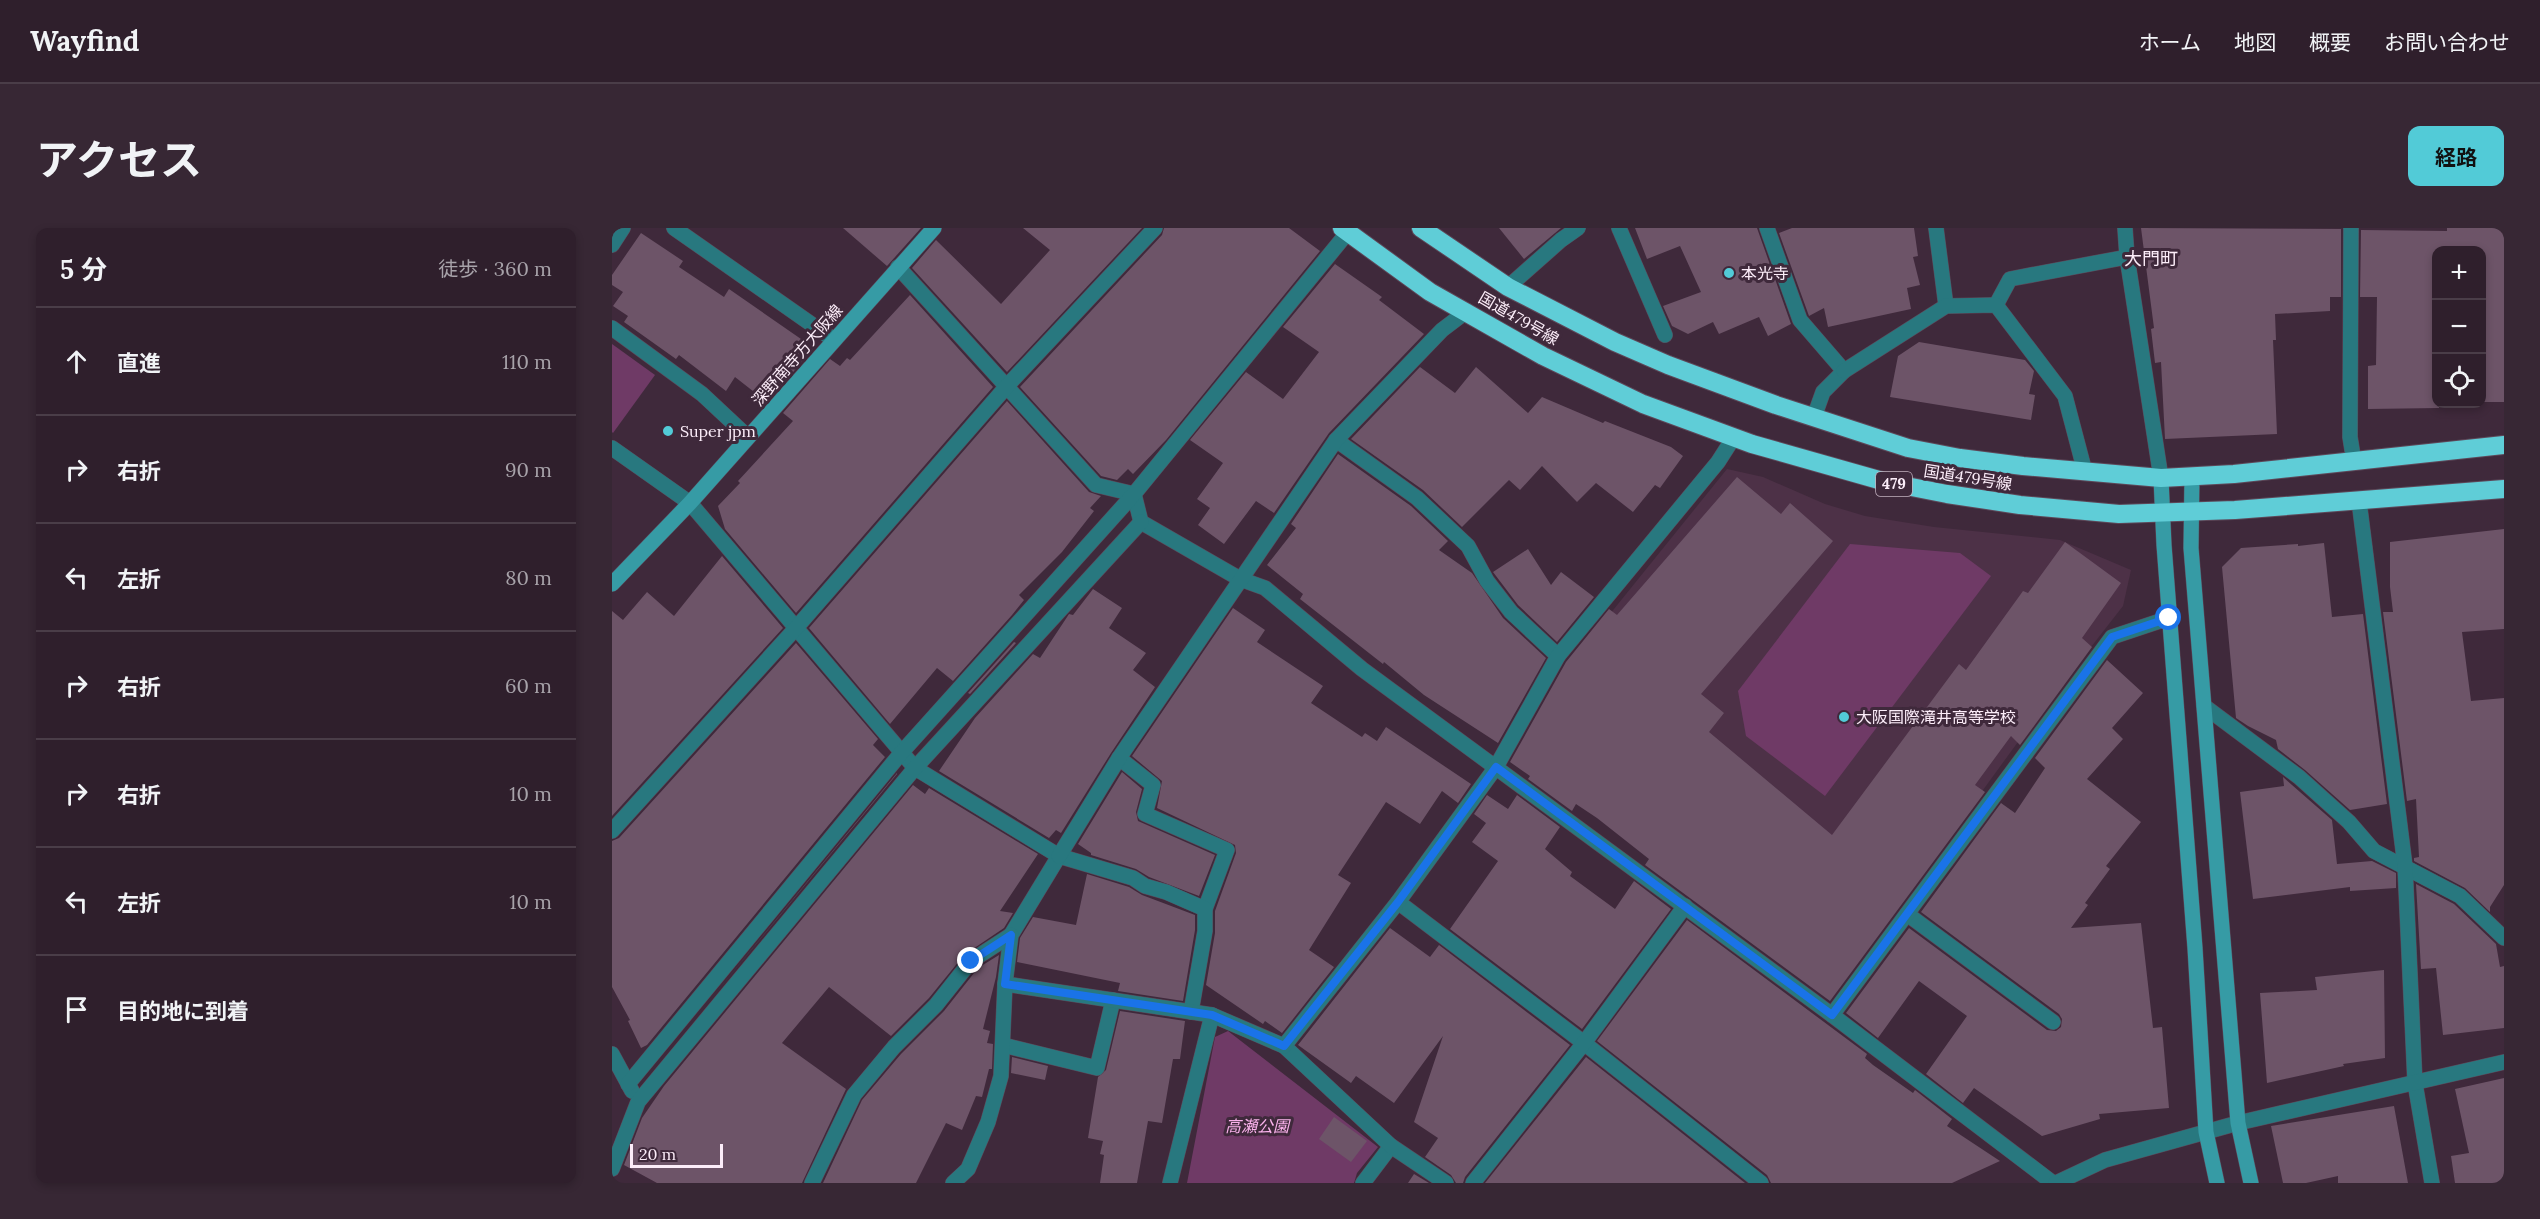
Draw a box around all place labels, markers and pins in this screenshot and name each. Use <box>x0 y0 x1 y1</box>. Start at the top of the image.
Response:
place label: 本光寺 <box>1741 263 1789 283</box>
marker: 本光寺 <box>1722 266 1736 280</box>
place label: Super jpm <box>680 421 756 441</box>
marker: Super jpm <box>661 424 675 438</box>
place label: 大阪国際滝井高等学校 <box>1856 707 2016 727</box>
marker: 大阪国際滝井高等学校 <box>1837 710 1851 724</box>

